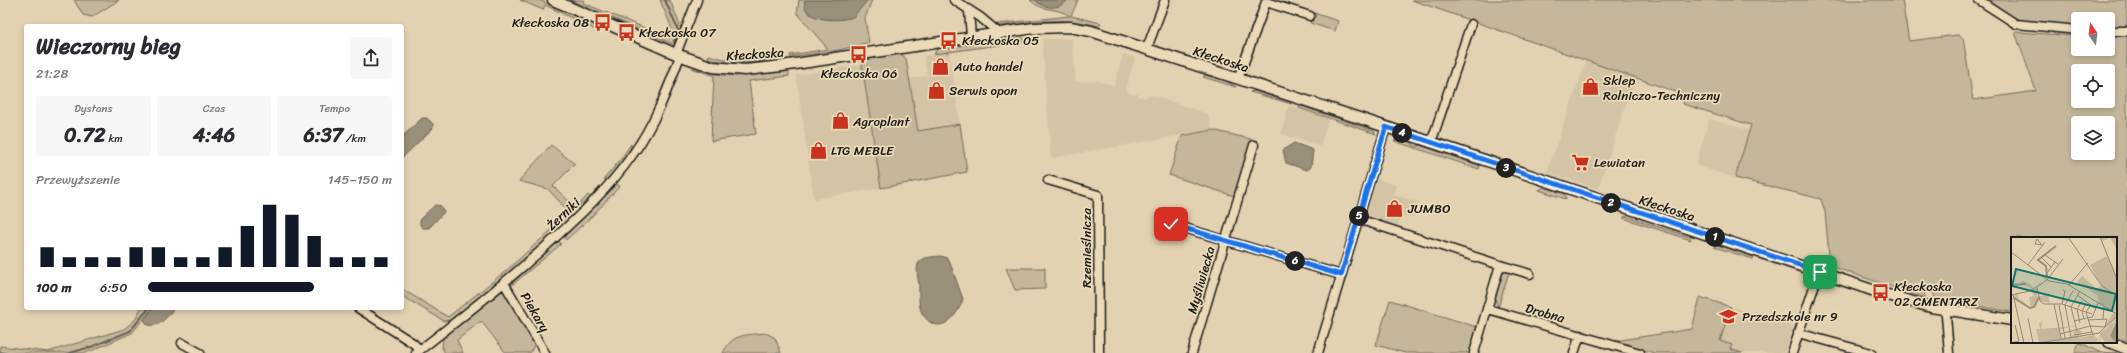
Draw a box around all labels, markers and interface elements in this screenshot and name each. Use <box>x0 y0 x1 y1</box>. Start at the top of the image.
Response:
place label: Kłeckoska 08 <box>512 11 589 34</box>
bus stop icon: Kłeckoska 08 <box>592 12 612 32</box>
north arrow <box>2071 12 2115 56</box>
map controls <box>2071 12 2115 160</box>
place label: Kłeckoska 07 <box>639 21 717 44</box>
bus stop icon: Kłeckoska 07 <box>616 22 636 42</box>
text: Wieczorny bieg <box>36 27 181 66</box>
place label: Kłeckoska 05 <box>962 29 1039 52</box>
bus stop icon: Kłeckoska 05 <box>939 30 959 50</box>
button: share <box>350 37 392 79</box>
street label: Kłeckoska <box>1190 39 1252 79</box>
street label: Kłeckoska <box>725 40 785 67</box>
bus stop icon: Kłeckoska 06 <box>849 44 869 64</box>
place label: Auto handel <box>953 55 1023 78</box>
shop icon: Auto handel <box>931 56 951 76</box>
text: 21:28 <box>36 62 68 85</box>
place label: Kłeckoska 06 <box>821 62 897 85</box>
button: locate <box>2071 64 2115 108</box>
place label: Sklep Rolniczo-Techniczny <box>1603 69 1720 107</box>
shop icon: Sklep Rolniczo-Techniczny <box>1580 77 1600 97</box>
place label: Serwis opon <box>949 79 1017 102</box>
shop icon: Serwis opon <box>926 80 946 100</box>
text: Dystans <box>74 99 112 118</box>
text: Czas <box>203 99 225 118</box>
text: Tempo <box>319 99 350 118</box>
place label: Agroplant <box>852 110 910 133</box>
shop icon: Agroplant <box>830 111 850 131</box>
button: layers <box>2071 116 2115 160</box>
text: 0.72 <box>64 118 106 153</box>
text: 4:46 <box>193 118 235 153</box>
text: 6:37 <box>303 118 343 153</box>
pin: 4 <box>1392 123 1412 143</box>
text: 4 <box>1399 123 1405 142</box>
text: km <box>106 129 123 148</box>
text: /km <box>343 129 366 148</box>
place label: LTG MEBLE <box>831 139 894 162</box>
shop icon: LTG MEBLE <box>808 140 828 160</box>
place label: Lewiatan <box>1594 151 1645 174</box>
supermarket icon: Lewiatan <box>1571 152 1591 172</box>
pin: 3 <box>1496 158 1516 178</box>
text: 3 <box>1503 158 1509 177</box>
text: Przewyższenie <box>36 168 120 191</box>
text: 145–150 m <box>328 168 392 191</box>
street label: Kłeckoska <box>1636 188 1698 228</box>
street label: Żerniki <box>540 192 586 236</box>
pin: 2 <box>1601 193 1621 213</box>
text: 2 <box>1608 193 1614 212</box>
place label: JUMBO <box>1407 197 1451 220</box>
shop icon: JUMBO <box>1385 198 1405 218</box>
pin: 5 <box>1349 206 1369 226</box>
text: 5 <box>1356 206 1362 225</box>
pin <box>1154 207 1188 241</box>
street label: Rzemieślnicza <box>1075 208 1098 288</box>
icon: check <box>1160 213 1182 235</box>
pin: 1 <box>1705 227 1725 247</box>
text: 1 <box>1713 227 1717 246</box>
inset map <box>2011 237 2117 343</box>
street label: Myśliwiecka <box>1180 243 1222 317</box>
pin: 6 <box>1285 251 1305 271</box>
text: 6 <box>1292 251 1298 270</box>
pin <box>1803 255 1837 289</box>
icon: arrive <box>1809 261 1831 283</box>
place label: Kłeckoska 02 CMENTARZ <box>1894 275 1979 313</box>
text: 100 m <box>36 276 71 299</box>
text: 6:50 <box>100 276 127 299</box>
bus stop icon: Kłeckoska 02 CMENTARZ <box>1871 283 1891 303</box>
street label: Piekary <box>514 287 556 337</box>
street label: Drobna <box>1522 296 1568 330</box>
place label: Przedszkole nr 9 <box>1742 305 1838 328</box>
school or university icon: Przedszkole nr 9 <box>1719 306 1739 326</box>

